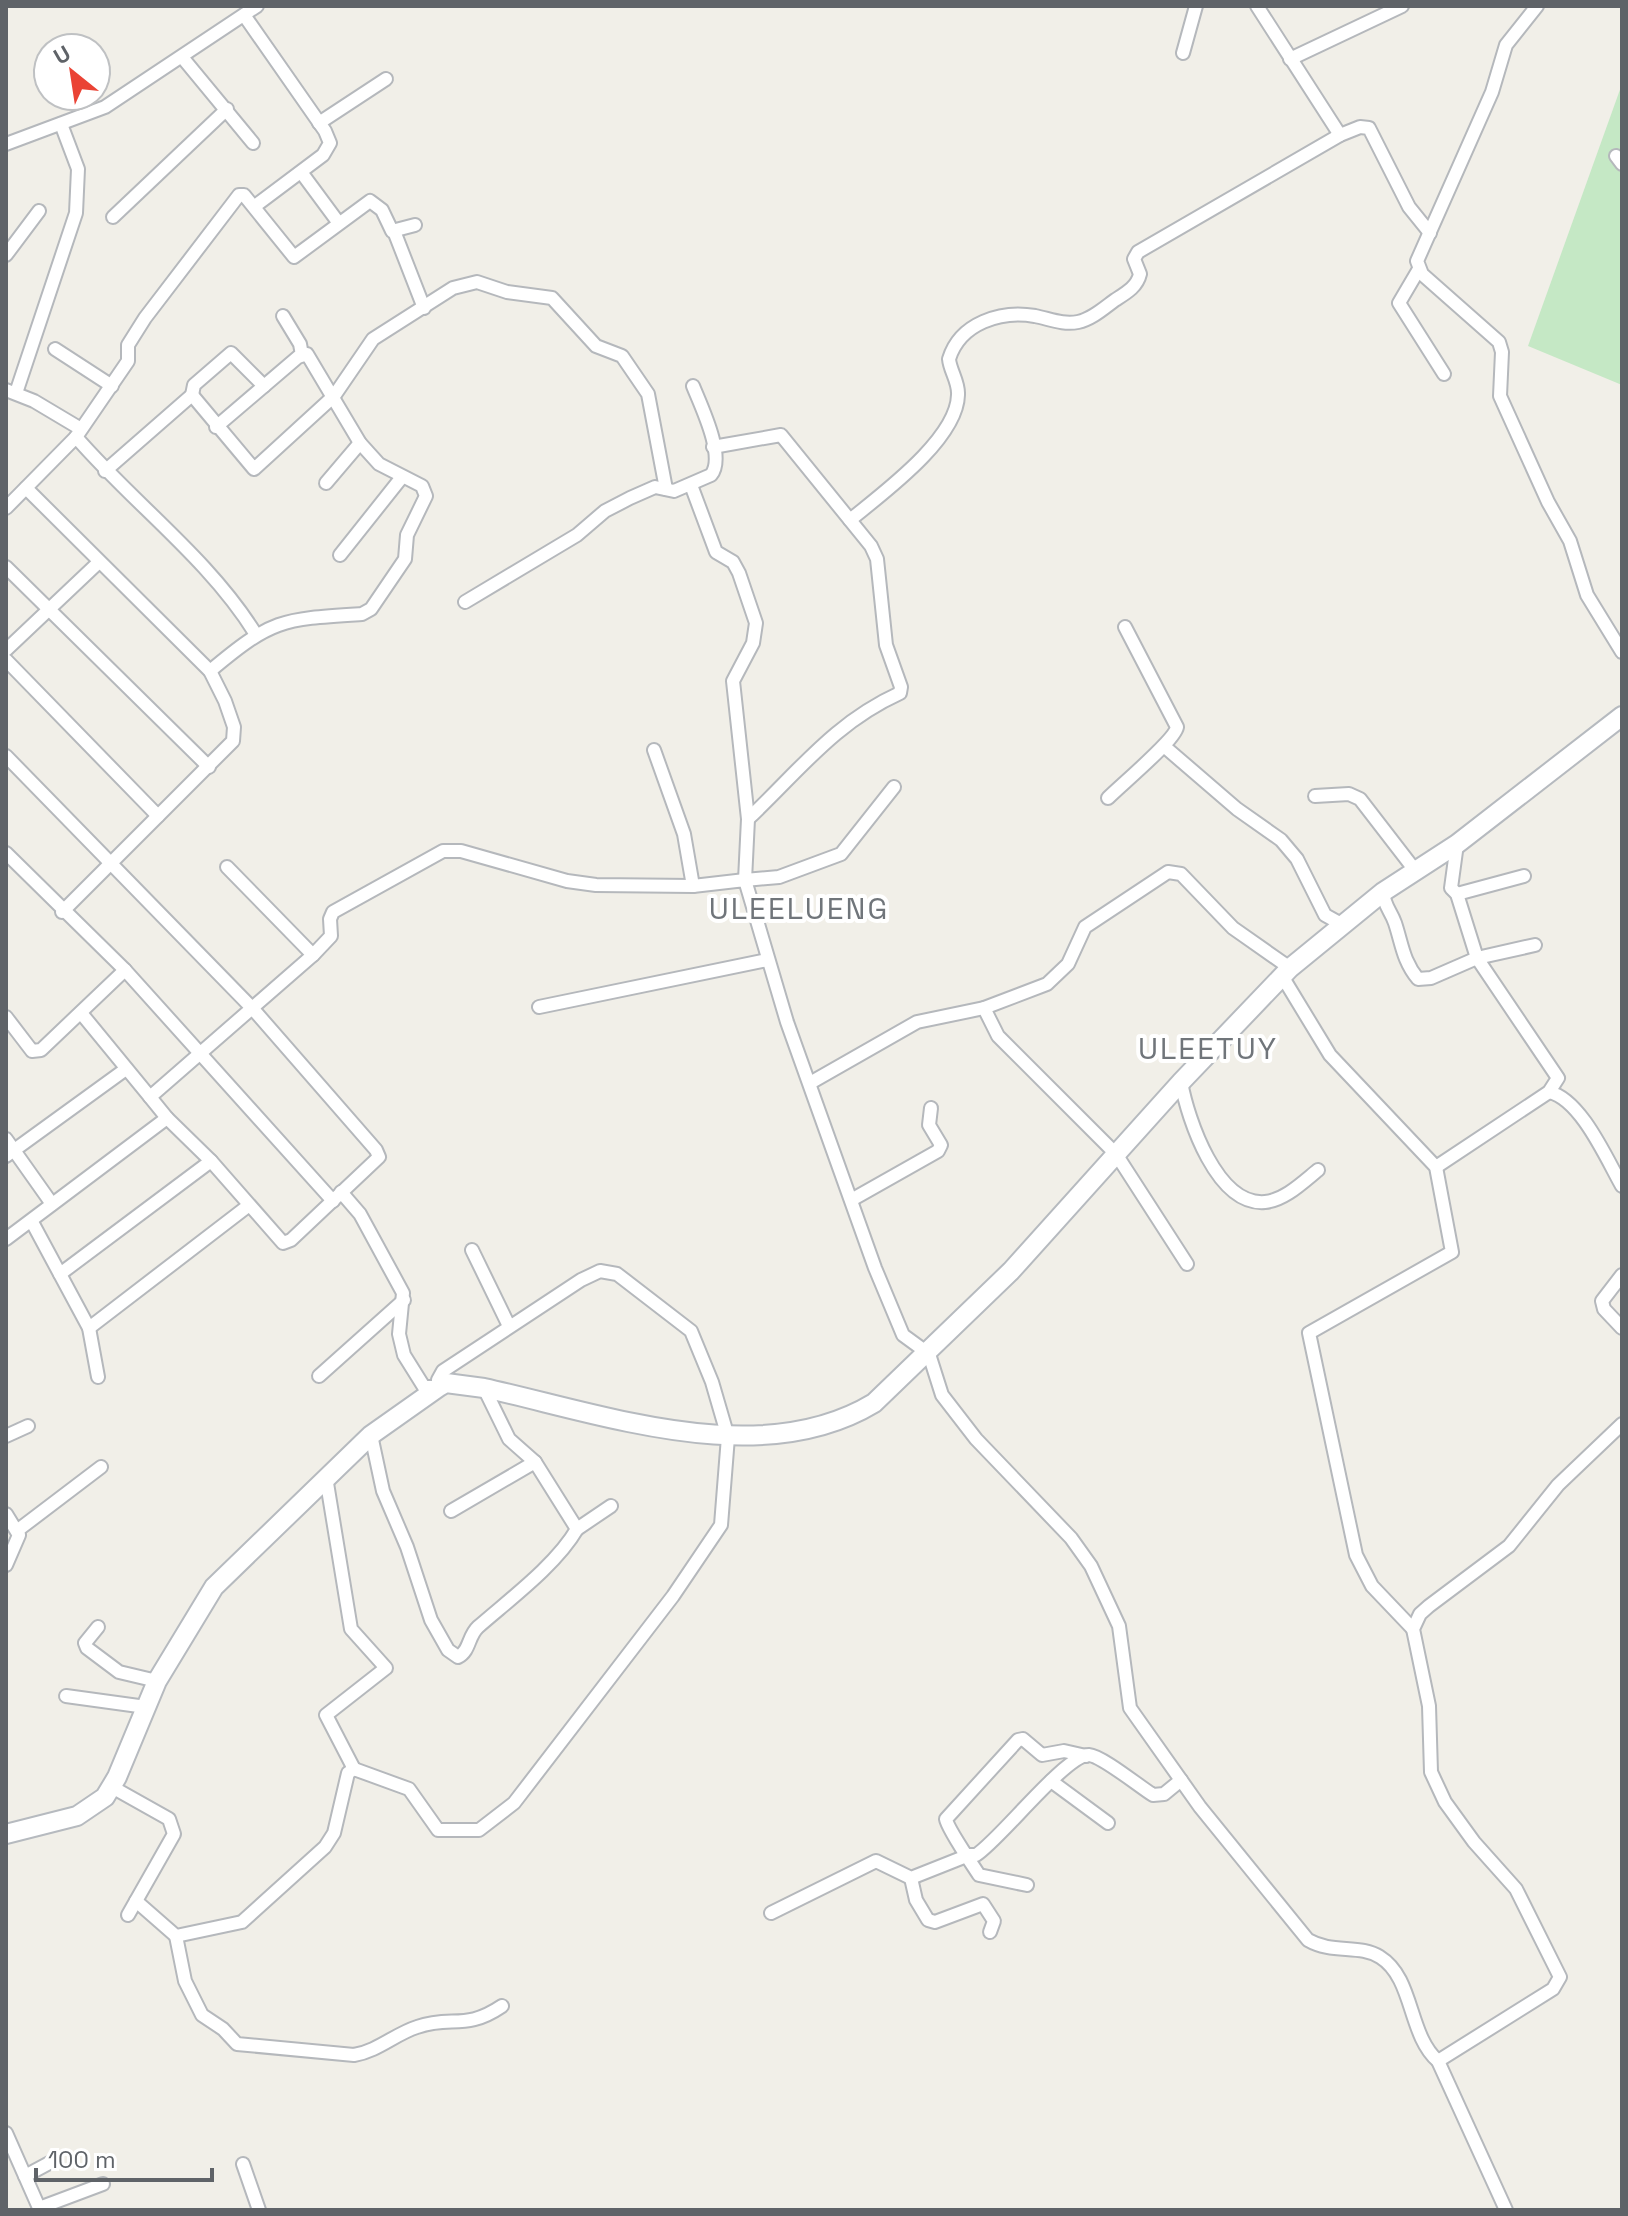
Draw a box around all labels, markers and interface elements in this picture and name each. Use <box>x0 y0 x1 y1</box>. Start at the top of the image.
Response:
north arrow <box>32 32 112 112</box>
text: U <box>49 39 75 71</box>
district label: ULEELUENG <box>709 889 889 928</box>
district label: ULEETUY <box>1138 1029 1278 1068</box>
scale bar <box>36 2132 212 2182</box>
text: 100 m <box>48 2144 116 2175</box>

